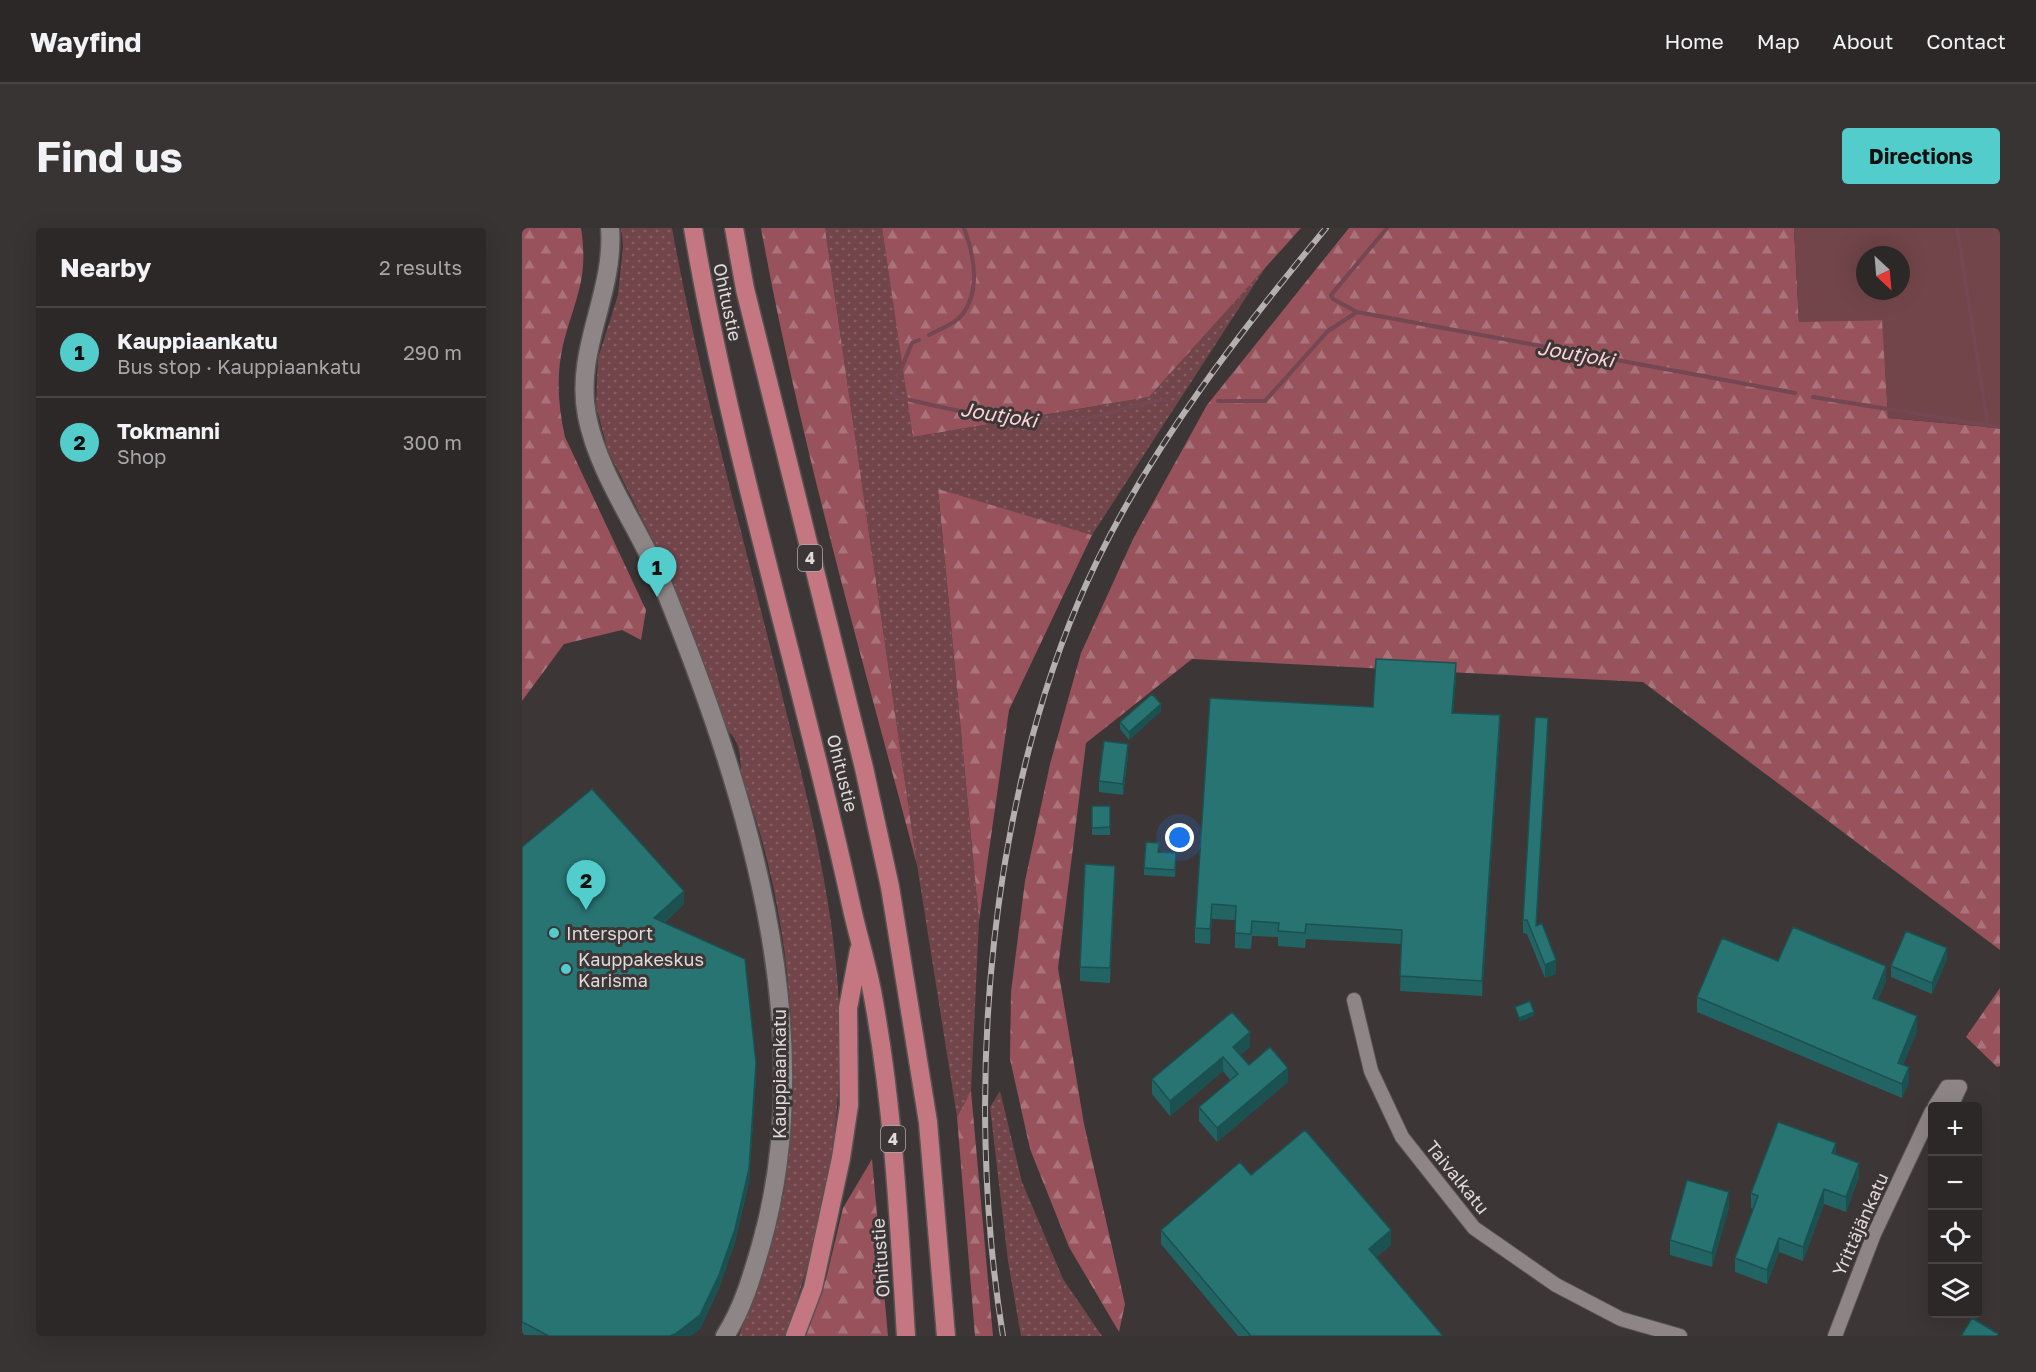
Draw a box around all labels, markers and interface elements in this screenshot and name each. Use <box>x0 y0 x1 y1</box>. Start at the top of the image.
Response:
text: Wayfind <box>30 25 142 58</box>
text: Home <box>1664 28 1724 54</box>
text: Map <box>1757 28 1800 54</box>
text: About <box>1833 28 1893 54</box>
text: Contact <box>1926 28 2006 54</box>
button: Directions <box>1842 128 2000 184</box>
text: Find us <box>36 131 183 181</box>
north arrow <box>1856 246 1910 300</box>
text: Nearby <box>60 252 151 283</box>
text: 2 results <box>379 255 462 279</box>
street label: Ohitustie <box>709 261 747 343</box>
text: Kauppiaankatu <box>117 327 278 354</box>
water label: Joutjoki <box>1536 334 1619 373</box>
text: 1 <box>74 340 85 364</box>
text: 290 m <box>403 340 462 364</box>
text: Bus stop · Kauppiaankatu <box>117 354 361 378</box>
water label: Joutjoki <box>959 396 1042 433</box>
text: Tokmanni <box>117 417 220 444</box>
text: 2 <box>73 430 86 454</box>
text: 300 m <box>403 430 462 454</box>
text: Shop <box>117 444 166 468</box>
road number: 4 <box>798 545 822 571</box>
pin: 1 <box>638 548 676 597</box>
street label: Ohitustie <box>823 732 863 814</box>
your location <box>1165 823 1194 852</box>
pin: 2 <box>566 860 606 910</box>
place label: Intersport <box>566 922 653 944</box>
marker: Intersport <box>547 926 561 940</box>
place label: Kauppakeskus Karisma <box>578 948 704 991</box>
marker: Kauppakeskus Karisma <box>559 962 573 976</box>
street label: Kauppiaankatu <box>768 1009 790 1139</box>
map controls <box>1928 1102 1982 1318</box>
button: + <box>1928 1102 1982 1156</box>
road number: 4 <box>881 1126 905 1152</box>
street label: Taivalkatu <box>1422 1136 1494 1218</box>
button: − <box>1928 1156 1982 1210</box>
street label: Yrittäjänkatu <box>1827 1169 1893 1279</box>
button: locate <box>1928 1210 1982 1264</box>
street label: Ohitustie <box>866 1218 894 1298</box>
button: layers <box>1928 1264 1982 1318</box>

